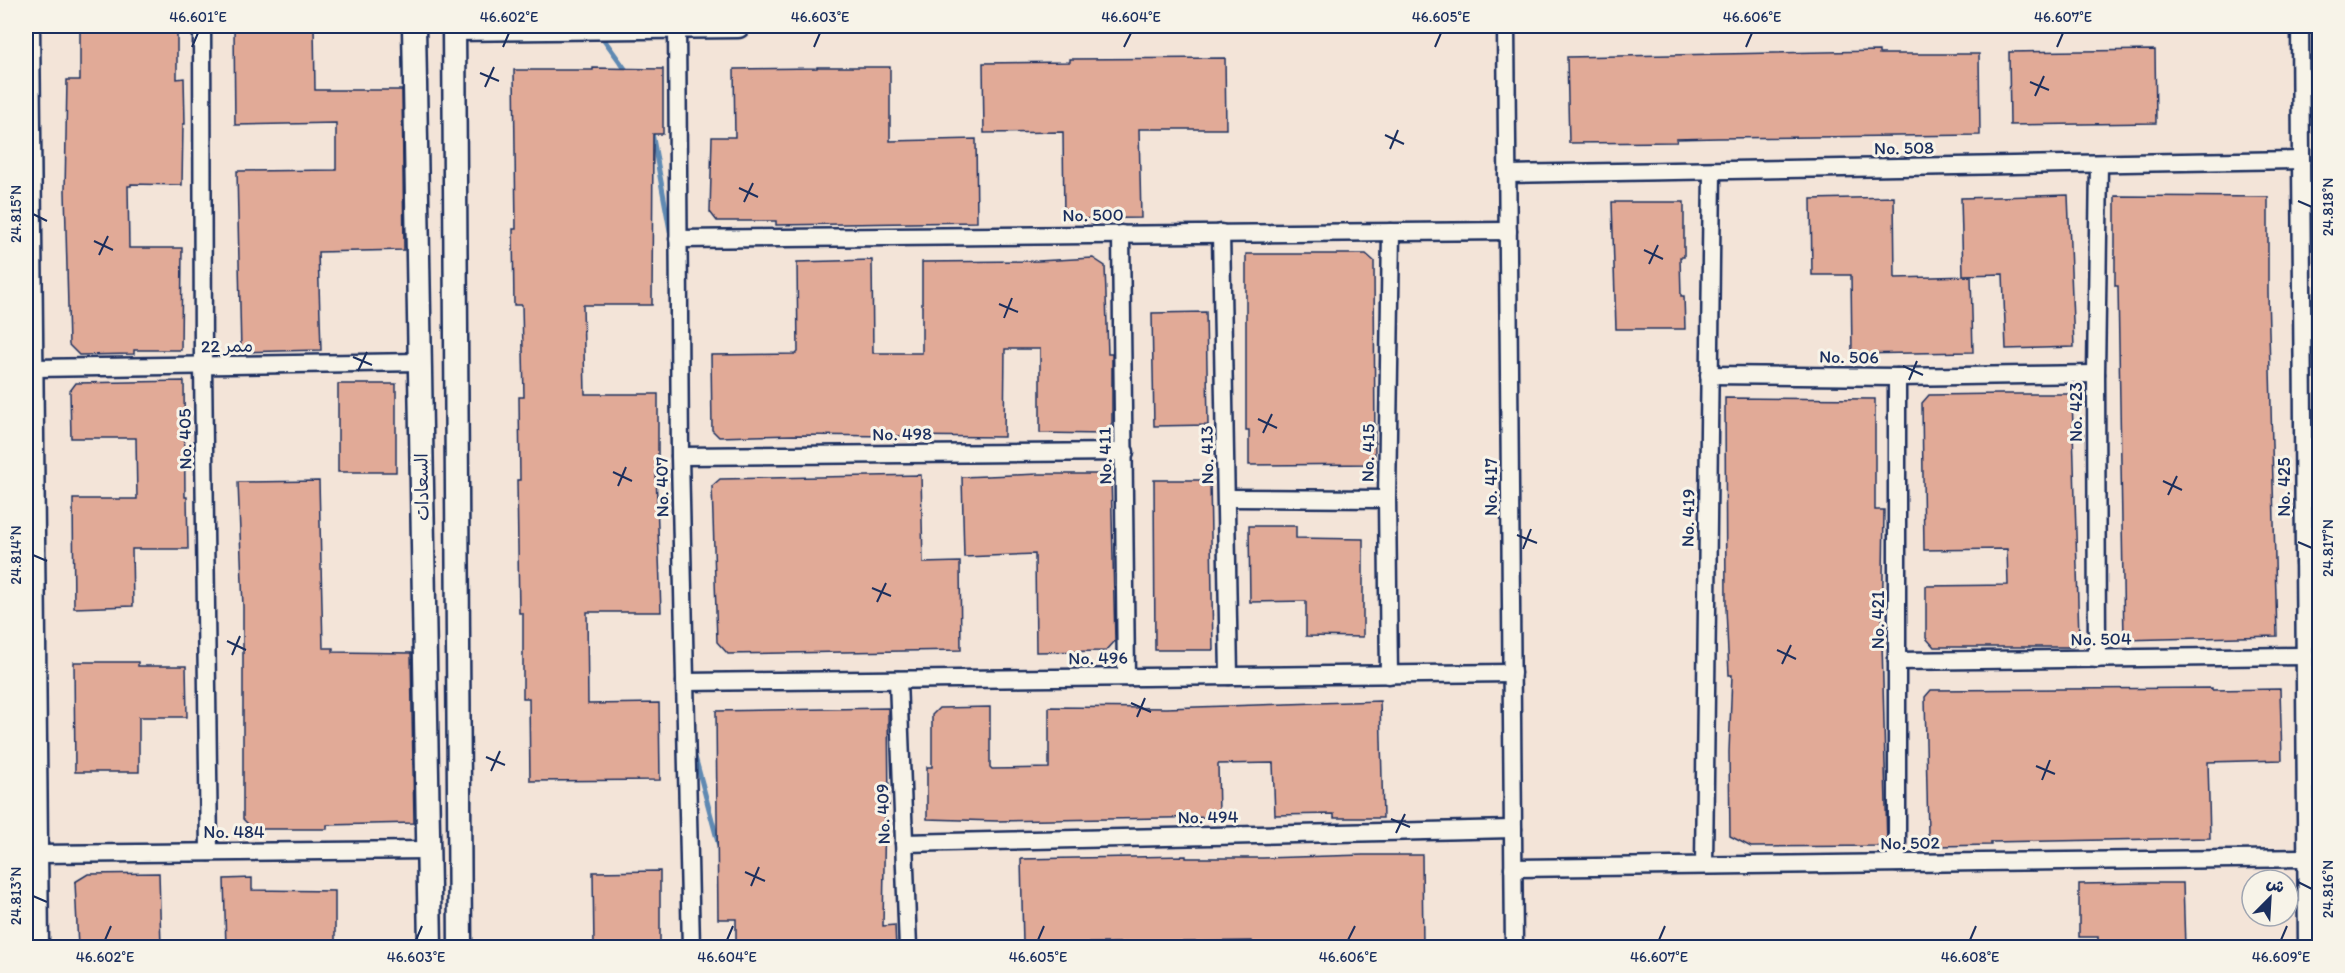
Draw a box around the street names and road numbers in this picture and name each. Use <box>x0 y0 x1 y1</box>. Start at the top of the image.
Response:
street label: No. 508 <box>1874 136 1934 160</box>
street label: No. 500 <box>1062 203 1124 227</box>
street label: ممر 22 <box>201 335 253 357</box>
street label: No. 506 <box>1819 345 1879 369</box>
street label: No. 423 <box>2065 382 2087 442</box>
street label: No. 405 <box>173 408 197 470</box>
street label: No. 498 <box>872 422 932 446</box>
street label: No. 415 <box>1356 424 1380 482</box>
street label: No. 413 <box>1195 425 1219 485</box>
street label: No. 411 <box>1094 427 1116 485</box>
street label: السعادات <box>410 453 434 521</box>
street label: No. 407 <box>650 456 674 518</box>
street label: No. 425 <box>2273 457 2295 517</box>
street label: No. 417 <box>1480 458 1502 516</box>
street label: No. 419 <box>1676 489 1700 547</box>
street label: No. 421 <box>1867 591 1889 649</box>
street label: No. 504 <box>2070 627 2132 651</box>
street label: No. 496 <box>1068 646 1128 670</box>
street label: No. 409 <box>871 783 895 845</box>
street label: No. 494 <box>1177 805 1239 829</box>
street label: No. 484 <box>203 821 265 843</box>
street label: No. 502 <box>1880 831 1941 855</box>

